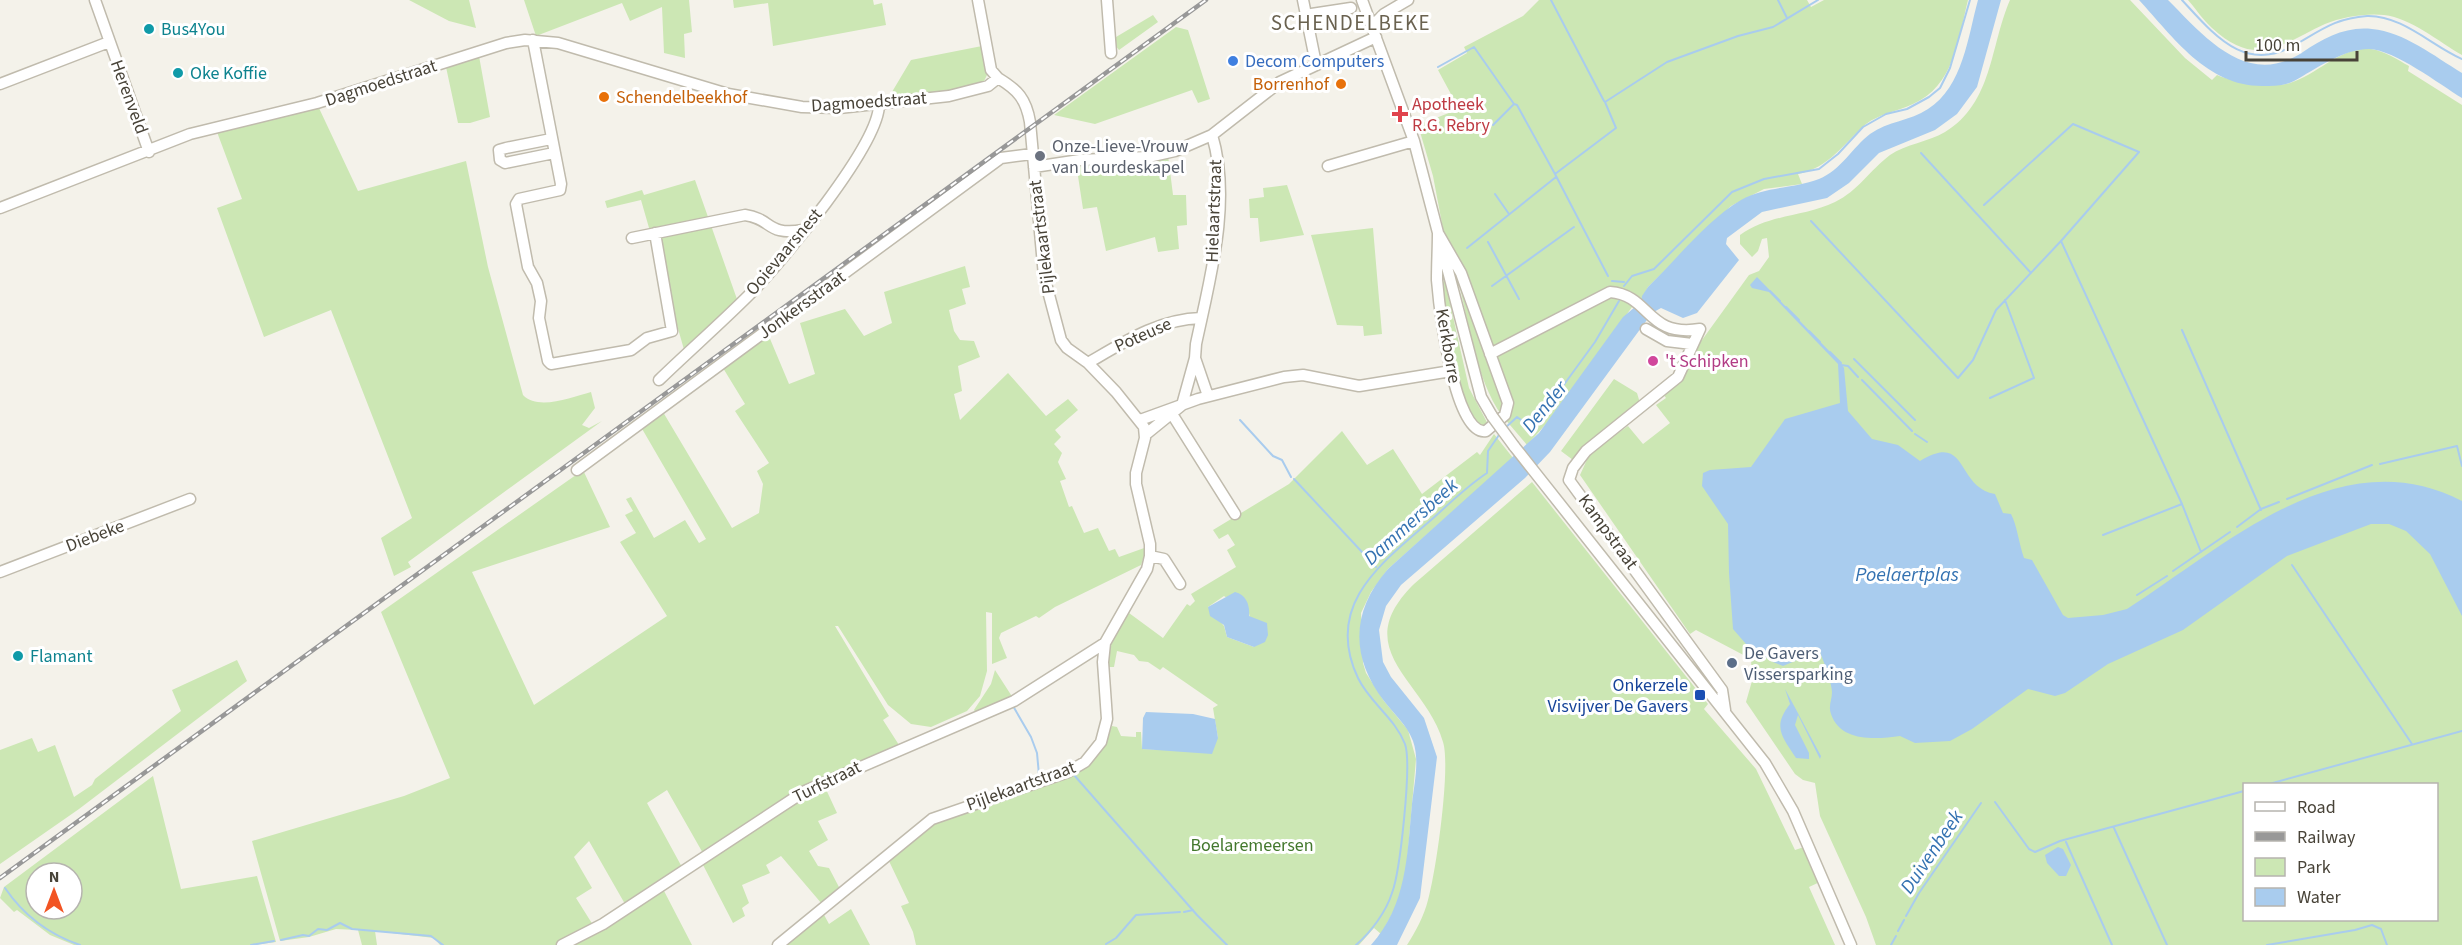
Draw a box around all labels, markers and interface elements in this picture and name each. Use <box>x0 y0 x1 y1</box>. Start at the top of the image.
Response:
district label: SCHENDELBEKE <box>1271 8 1431 38</box>
place label: Bus4You <box>161 17 225 42</box>
marker: Bus4You <box>142 22 156 36</box>
scale bar <box>2246 24 2357 62</box>
text: 100 m <box>2255 33 2300 58</box>
place label: Decom Computers <box>1245 49 1384 74</box>
street label: Dagmoedstraat <box>322 53 440 113</box>
marker: Decom Computers <box>1226 54 1240 68</box>
street label: Herenveld <box>104 56 154 138</box>
place label: Oke Koffie <box>190 61 267 86</box>
marker: Oke Koffie <box>171 66 185 80</box>
place label: Borrenhof <box>1253 72 1330 97</box>
marker: Borrenhof <box>1334 77 1348 91</box>
place label: Schendelbeekhof <box>616 85 748 110</box>
street label: Dagmoedstraat <box>810 85 928 119</box>
marker: Schendelbeekhof <box>597 90 611 104</box>
place label: Apotheek R.G. Rebry <box>1412 92 1491 138</box>
marker: Apotheek R.G. Rebry <box>1393 107 1407 121</box>
place label: Onze-Lieve-Vrouw van Lourdeskapel <box>1052 134 1188 180</box>
marker: Onze-Lieve-Vrouw van Lourdeskapel <box>1033 149 1047 163</box>
street label: Hielaartstraat <box>1200 159 1228 263</box>
street label: Pijlekaartstraat <box>1023 179 1061 295</box>
street label: Ooievaarsnest <box>740 203 828 301</box>
street label: Jonkersstraat <box>753 265 851 345</box>
street label: Kerkborre <box>1429 307 1467 385</box>
street label: Poteuse <box>1110 311 1176 359</box>
place label: 't Schipken <box>1665 349 1749 374</box>
marker: 't Schipken <box>1646 354 1660 368</box>
water label: Dender <box>1516 374 1575 439</box>
water label: Dammersbeek <box>1358 472 1465 572</box>
street label: Kampstraat <box>1572 489 1644 575</box>
street label: Diebeke <box>62 513 128 559</box>
water label: Poelaertplas <box>1855 561 1959 589</box>
place label: De Gavers Vissersparking <box>1744 641 1853 687</box>
place label: Flamant <box>30 644 92 669</box>
marker: Flamant <box>11 649 25 663</box>
marker: De Gavers Vissersparking <box>1725 656 1739 670</box>
place label: Onkerzele Visvijver De Gavers <box>1548 673 1688 719</box>
marker: Onkerzele Visvijver De Gavers <box>1693 688 1707 702</box>
street label: Turfstraat <box>789 755 865 809</box>
street label: Pijlekaartstraat <box>963 755 1079 817</box>
legend <box>2243 783 2438 921</box>
text: Road <box>2297 795 2336 820</box>
water label: Duivenbeek <box>1894 804 1971 899</box>
text: Railway <box>2297 825 2356 850</box>
park label: Boelaremeersen <box>1190 833 1314 858</box>
text: Park <box>2297 855 2331 880</box>
north arrow <box>24 861 84 921</box>
text: N <box>49 866 59 888</box>
text: Water <box>2297 885 2341 910</box>

